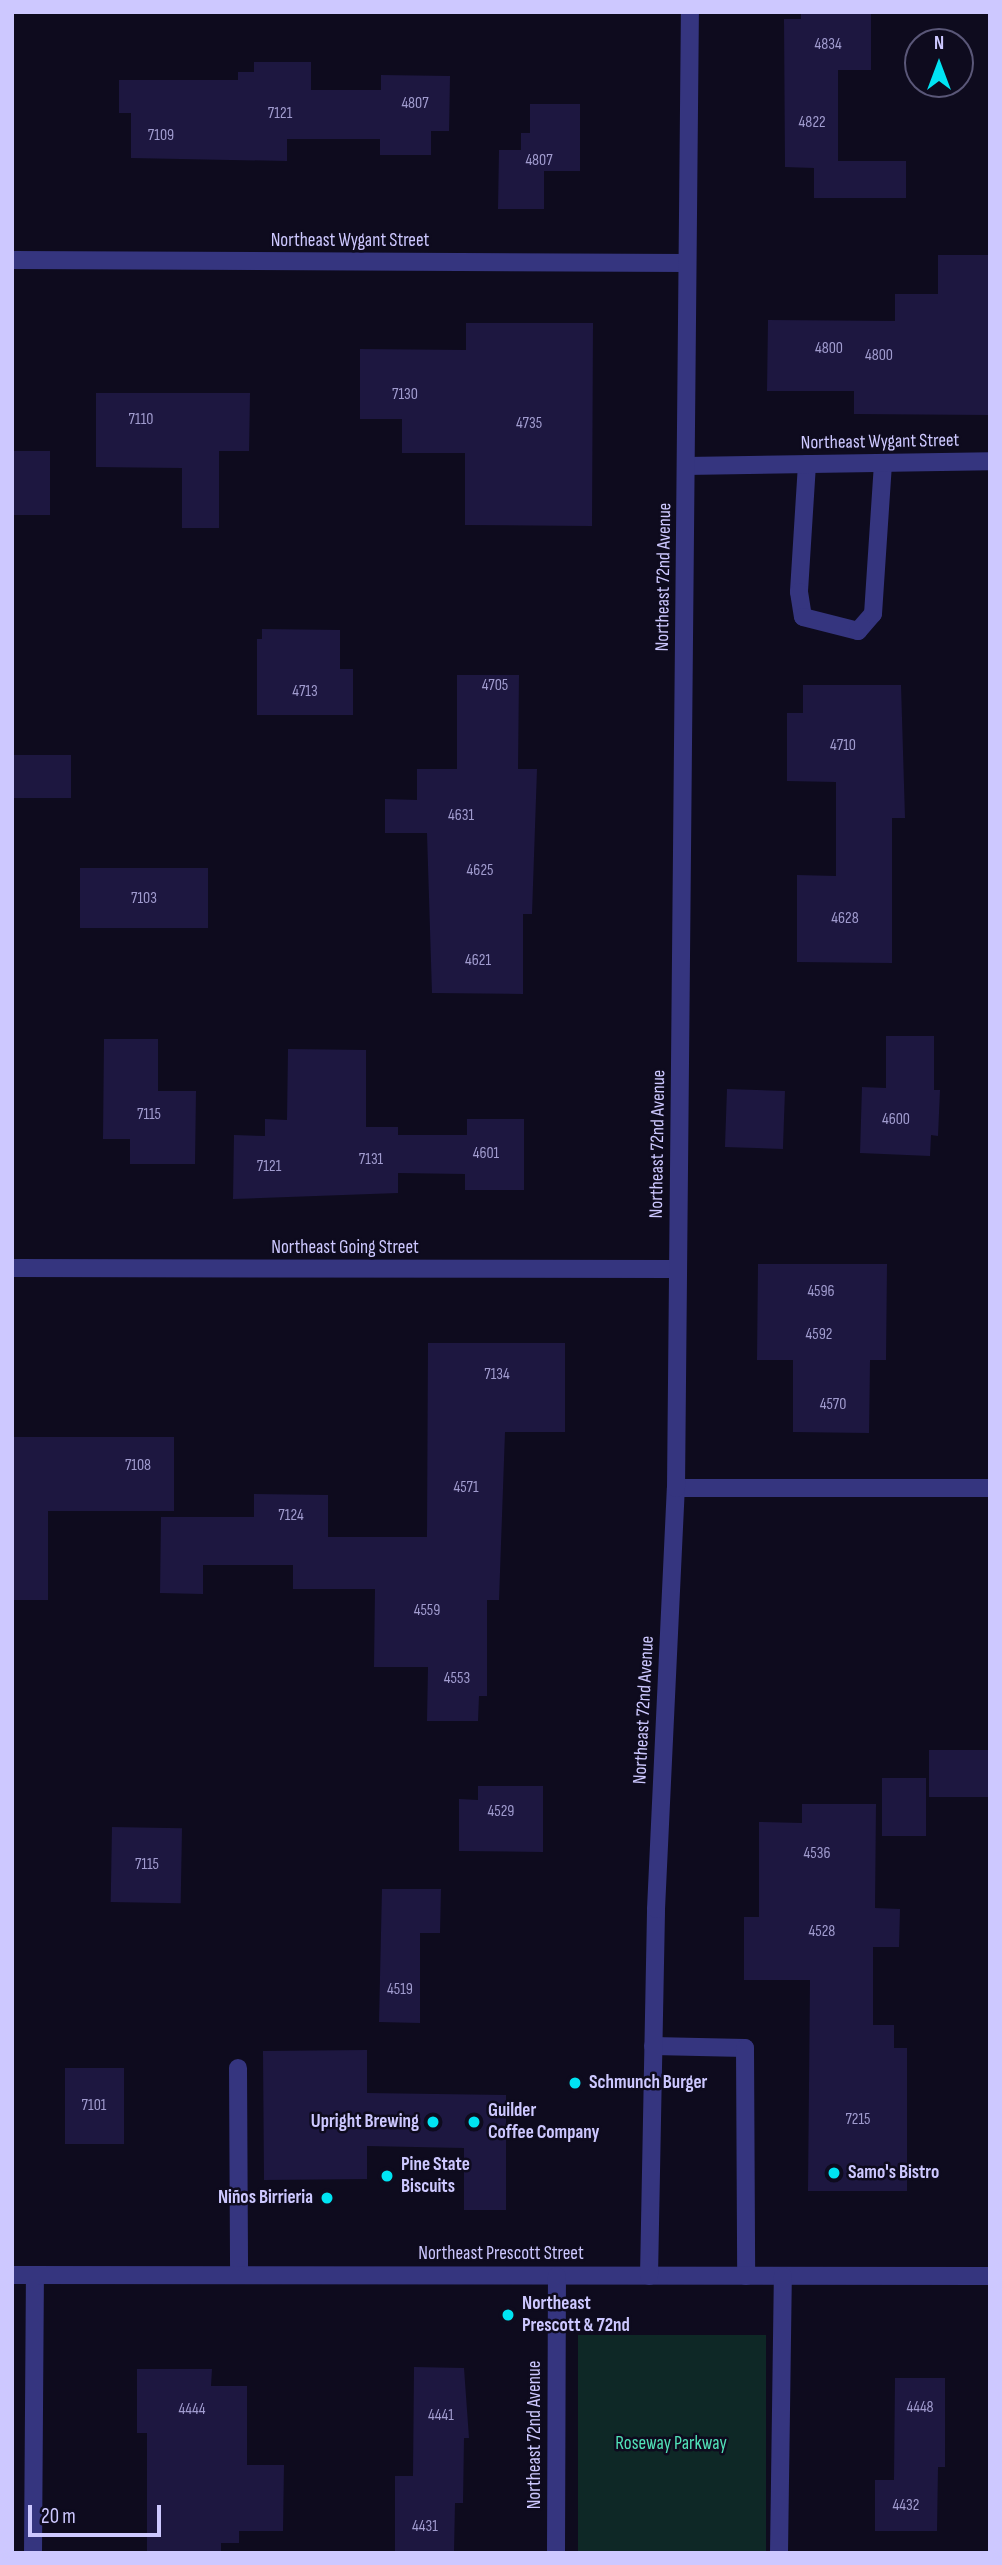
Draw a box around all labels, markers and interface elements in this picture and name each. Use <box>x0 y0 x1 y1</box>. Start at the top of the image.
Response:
north arrow <box>904 28 974 98</box>
text: N <box>934 32 944 55</box>
house number: 4834 <box>814 35 842 55</box>
house number: 4807 <box>401 94 429 114</box>
house number: 7121 <box>268 104 292 124</box>
house number: 4822 <box>798 113 826 133</box>
house number: 7109 <box>148 126 174 146</box>
house number: 4807 <box>525 151 553 171</box>
street label: Northeast Wygant Street <box>271 230 429 252</box>
house number: 4800 <box>815 339 843 359</box>
house number: 4800 <box>865 346 893 366</box>
house number: 7130 <box>392 385 418 405</box>
house number: 7110 <box>129 410 153 430</box>
house number: 4735 <box>516 414 542 434</box>
street label: Northeast Wygant Street <box>800 429 960 455</box>
street label: Northeast 72nd Avenue <box>651 502 677 652</box>
house number: 4705 <box>482 676 508 696</box>
house number: 4713 <box>292 682 318 702</box>
house number: 4710 <box>830 736 856 756</box>
house number: 4631 <box>448 806 474 826</box>
house number: 4625 <box>467 861 493 881</box>
house number: 7103 <box>131 889 157 909</box>
house number: 4628 <box>831 909 859 929</box>
house number: 4621 <box>465 951 491 971</box>
street label: Northeast 72nd Avenue <box>645 1069 671 1219</box>
house number: 7115 <box>137 1105 161 1125</box>
house number: 4600 <box>882 1110 910 1130</box>
house number: 4601 <box>473 1144 499 1164</box>
house number: 7131 <box>359 1150 383 1170</box>
house number: 7121 <box>257 1157 281 1177</box>
street label: Northeast Going Street <box>271 1237 419 1259</box>
house number: 4596 <box>807 1282 835 1302</box>
house number: 4592 <box>806 1325 832 1345</box>
house number: 7134 <box>484 1365 510 1385</box>
house number: 4570 <box>820 1395 846 1415</box>
house number: 7108 <box>125 1456 151 1476</box>
house number: 4571 <box>453 1478 479 1498</box>
house number: 7124 <box>278 1506 304 1526</box>
house number: 4559 <box>414 1601 440 1621</box>
street label: Northeast 72nd Avenue <box>629 1635 659 1785</box>
house number: 4553 <box>444 1669 470 1689</box>
house number: 4529 <box>488 1802 514 1822</box>
house number: 4536 <box>804 1844 830 1864</box>
house number: 7115 <box>135 1855 159 1875</box>
house number: 4528 <box>809 1922 835 1942</box>
house number: 4519 <box>387 1980 413 2000</box>
place label: Schmunch Burger <box>589 2072 707 2094</box>
marker: Schmunch Burger <box>567 2075 583 2091</box>
house number: 7101 <box>82 2096 106 2116</box>
place label: Guilder Coffee Company <box>488 2100 599 2144</box>
house number: 7215 <box>845 2110 871 2130</box>
place label: Upright Brewing <box>311 2111 419 2133</box>
marker: Upright Brewing <box>425 2114 441 2130</box>
marker: Guilder Coffee Company <box>466 2114 482 2130</box>
place label: Pine State Biscuits <box>401 2154 470 2198</box>
place label: Samo's Bistro <box>848 2162 939 2184</box>
marker: Samo's Bistro <box>826 2165 842 2181</box>
marker: Pine State Biscuits <box>379 2168 395 2184</box>
place label: Niños Birrieria <box>218 2187 313 2209</box>
marker: Niños Birrieria <box>319 2190 335 2206</box>
street label: Northeast Prescott Street <box>418 2243 584 2265</box>
place label: Northeast Prescott & 72nd <box>522 2293 630 2337</box>
marker: Northeast Prescott & 72nd <box>500 2307 516 2323</box>
street label: Northeast 72nd Avenue <box>524 2361 546 2509</box>
house number: 4448 <box>906 2398 934 2418</box>
house number: 4444 <box>179 2400 205 2420</box>
house number: 4441 <box>428 2406 454 2426</box>
park label: Roseway Parkway <box>615 2433 727 2455</box>
scale bar <box>32 2492 164 2536</box>
house number: 4432 <box>893 2496 919 2516</box>
text: 20 m <box>41 2504 76 2529</box>
house number: 4431 <box>412 2517 438 2537</box>

